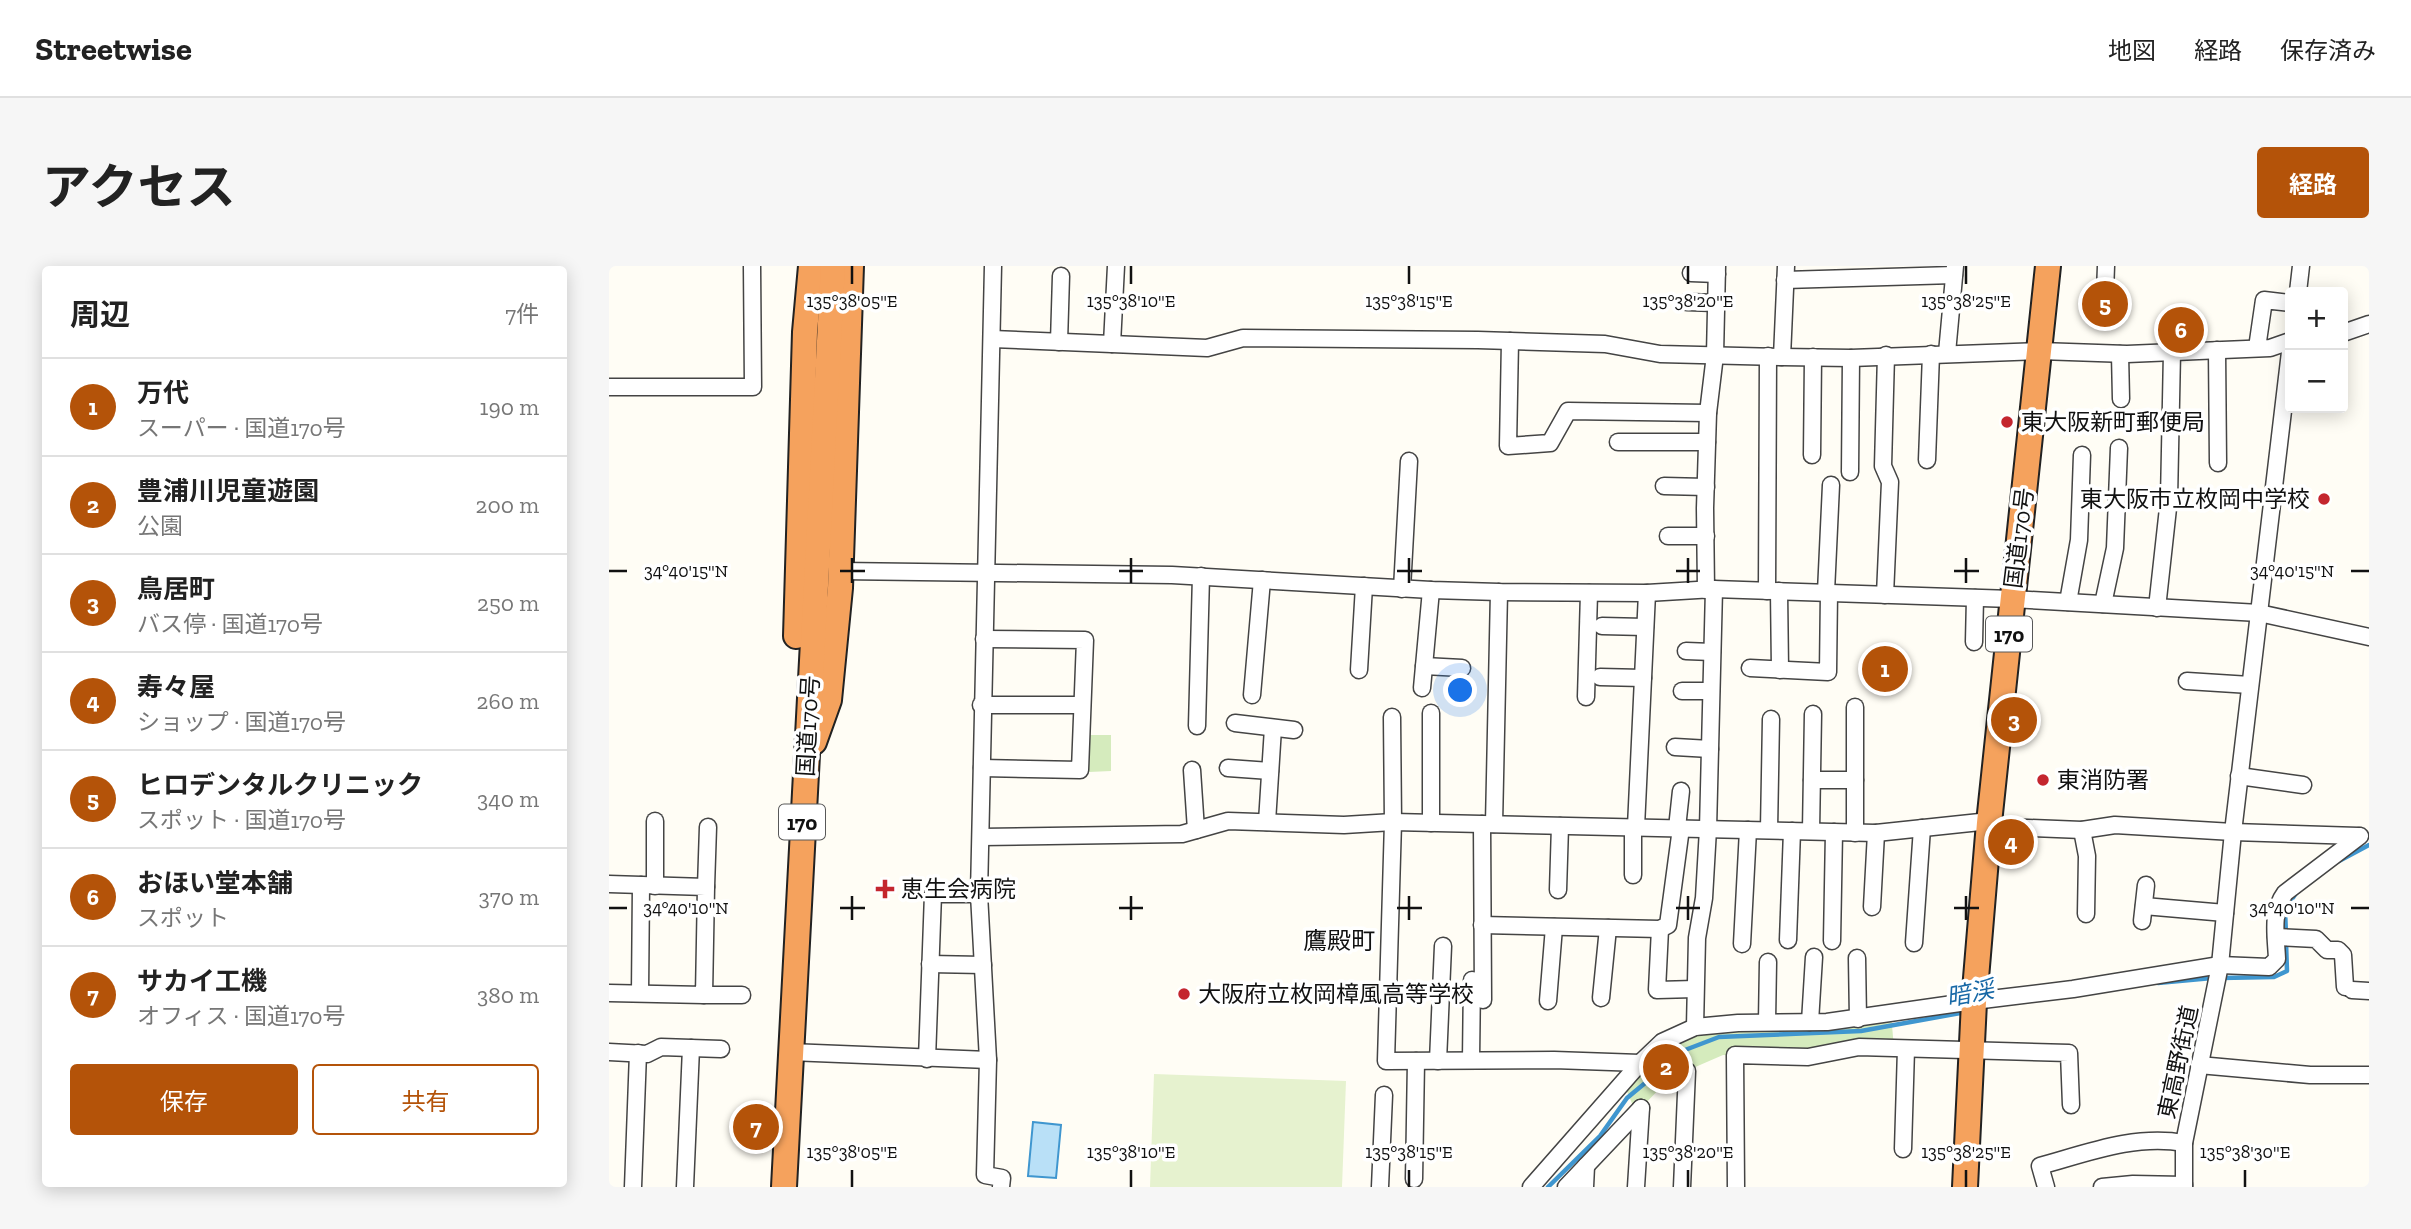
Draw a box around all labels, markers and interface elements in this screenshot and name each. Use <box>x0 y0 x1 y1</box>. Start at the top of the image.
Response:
text: Streetwise <box>35 29 192 68</box>
text: 地図 <box>2108 36 2156 65</box>
text: 経路 <box>2194 36 2242 65</box>
text: 保存済み <box>2280 36 2376 65</box>
button: 経路 <box>2257 147 2369 218</box>
text: アクセス <box>42 158 236 217</box>
pin: 5 <box>2082 278 2128 330</box>
map controls <box>2285 287 2348 413</box>
button: + <box>2285 287 2348 350</box>
text: 135°38'05"E <box>807 290 897 312</box>
text: 135°38'10"E <box>1087 290 1175 312</box>
text: 135°38'15"E <box>1365 290 1453 312</box>
text: 135°38'20"E <box>1643 290 1733 312</box>
text: 135°38'25"E <box>1921 290 2011 312</box>
text: 周辺 <box>70 297 130 333</box>
text: 7件 <box>505 300 539 328</box>
pin: 6 <box>2158 304 2204 356</box>
button: − <box>2285 350 2348 413</box>
text: 万代 <box>137 377 189 409</box>
text: 1 <box>88 393 98 421</box>
text: 190 m <box>480 393 539 421</box>
place label: 東大阪新町郵便局 <box>2021 408 2205 436</box>
text: スーパー · 国道170号 <box>137 414 346 442</box>
marker: 東大阪新町郵便局 <box>1999 414 2015 430</box>
text: 豊浦川児童遊園 <box>137 475 319 507</box>
place label: 東大阪市立枚岡中学校 <box>2080 485 2310 513</box>
street label: 国道170号 <box>1999 486 2039 590</box>
text: 2 <box>87 491 99 519</box>
text: 200 m <box>476 491 539 519</box>
marker: 東大阪市立枚岡中学校 <box>2316 491 2332 507</box>
text: 公園 <box>137 512 183 540</box>
text: 34°40'15"N <box>644 560 728 582</box>
text: 34°40'15"N <box>2250 560 2334 582</box>
text: 鳥居町 <box>137 573 215 605</box>
text: 3 <box>87 589 99 617</box>
text: 250 m <box>477 589 539 617</box>
text: バス停 · 国道170号 <box>137 610 323 638</box>
road number: 170 <box>1986 616 2032 652</box>
pin: 1 <box>1862 643 1908 695</box>
text: 寿々屋 <box>137 671 215 703</box>
your location <box>1443 673 1477 707</box>
street label: 国道170号 <box>791 675 825 777</box>
text: 4 <box>86 687 100 715</box>
text: 260 m <box>477 687 539 715</box>
pin: 3 <box>1991 694 2037 746</box>
text: ショップ · 国道170号 <box>137 708 346 736</box>
place label: 東消防署 <box>2057 766 2149 794</box>
text: ヒロデンタルクリニック <box>137 769 423 801</box>
marker: 東消防署 <box>2035 772 2051 788</box>
text: 5 <box>87 785 99 813</box>
text: 340 m <box>477 785 539 813</box>
road number: 170 <box>779 804 825 840</box>
text: スポット · 国道170号 <box>137 806 346 834</box>
pin: 4 <box>1988 816 2034 868</box>
text: おほい堂本舗 <box>137 867 293 899</box>
place label: 恵生会病院 <box>901 875 1016 903</box>
marker: 恵生会病院 <box>875 879 895 899</box>
text: 6 <box>87 883 99 911</box>
text: 370 m <box>479 883 539 911</box>
text: 34°40'10"N <box>643 897 729 919</box>
text: 34°40'10"N <box>2249 897 2335 919</box>
text: スポット <box>137 904 229 932</box>
district label: 鷹殿町 <box>1303 926 1375 955</box>
text: サカイ工機 <box>137 965 267 997</box>
water label: 暗渓 <box>1944 974 1999 1012</box>
place label: 大阪府立枚岡樟風高等学校 <box>1198 980 1474 1008</box>
text: 7 <box>87 981 99 1009</box>
text: 380 m <box>477 981 539 1009</box>
marker: 大阪府立枚岡樟風高等学校 <box>1176 986 1192 1002</box>
text: オフィス · 国道170号 <box>137 1002 346 1030</box>
street label: 東高野街道 <box>2152 1003 2204 1121</box>
pin: 2 <box>1643 1041 1689 1093</box>
button: 保存 <box>70 1064 298 1135</box>
button: 共有 <box>312 1064 539 1135</box>
pin: 7 <box>733 1101 779 1153</box>
text: 135°38'05"E <box>807 1141 897 1163</box>
text: 135°38'10"E <box>1087 1141 1175 1163</box>
text: 135°38'15"E <box>1365 1141 1453 1163</box>
text: 135°38'20"E <box>1643 1141 1733 1163</box>
text: 135°38'25"E <box>1921 1141 2011 1163</box>
text: 135°38'30"E <box>2200 1141 2290 1163</box>

